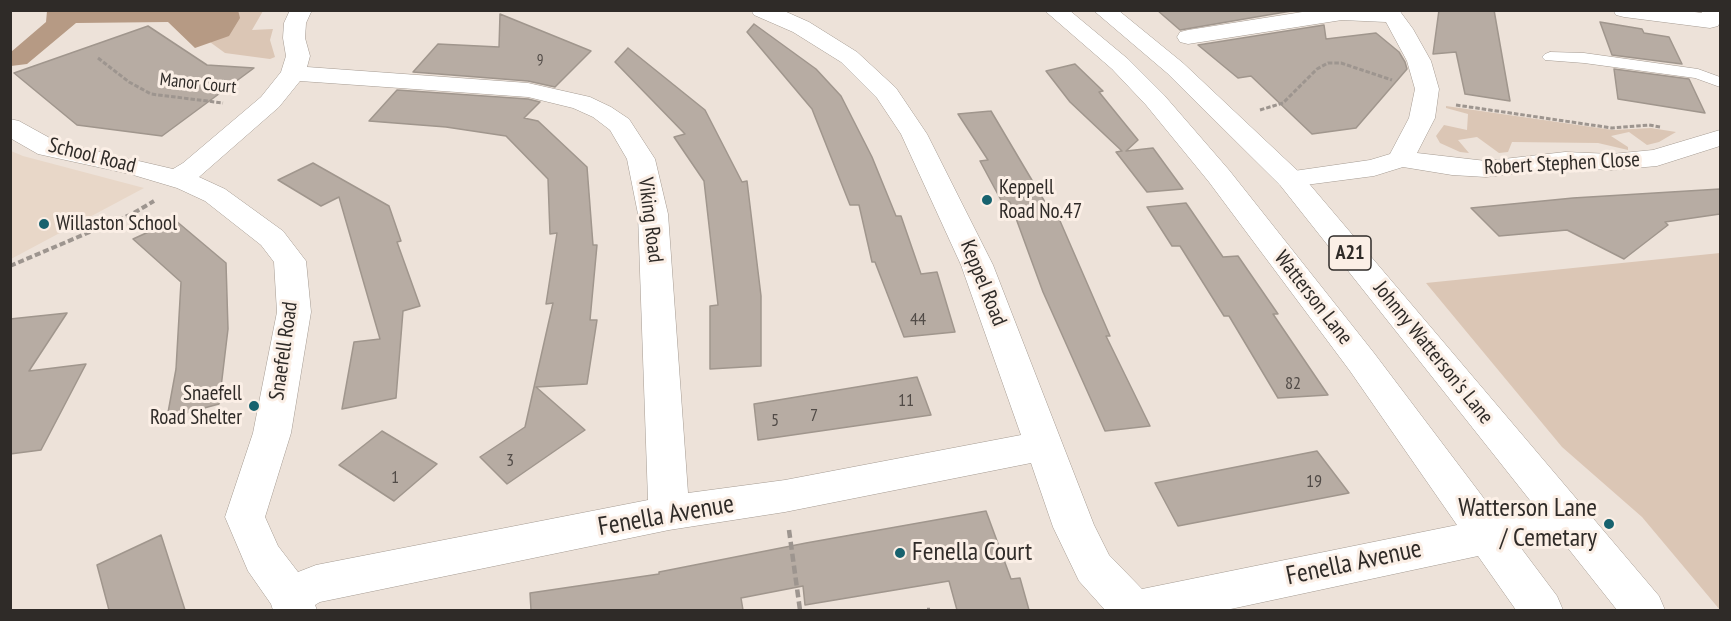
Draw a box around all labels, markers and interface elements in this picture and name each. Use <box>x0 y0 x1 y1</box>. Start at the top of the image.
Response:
house number: 9 <box>537 52 543 70</box>
street label: Manor Court <box>159 69 237 99</box>
street label: School Road <box>46 133 138 179</box>
street label: Robert Stephen Close <box>1483 147 1641 181</box>
place label: Keppell Road No.47 <box>999 175 1082 225</box>
street label: Viking Road <box>632 176 668 264</box>
marker: Keppell Road No.47 <box>980 193 994 207</box>
place label: Willaston School <box>56 211 177 237</box>
marker: Willaston School <box>37 217 51 231</box>
street label: Keppel Road <box>954 236 1012 330</box>
road number: A21 <box>1329 236 1371 270</box>
street label: Watterson Lane <box>1269 246 1357 350</box>
street label: Johnny Watterson's Lane <box>1368 277 1498 429</box>
street label: Snaefell Road <box>265 300 303 402</box>
house number: 44 <box>910 309 926 331</box>
house number: 82 <box>1285 373 1301 395</box>
place label: Snaefell Road Shelter <box>150 381 242 431</box>
house number: 11 <box>898 390 914 412</box>
marker: Snaefell Road Shelter <box>247 399 261 413</box>
house number: 7 <box>810 405 818 427</box>
house number: 5 <box>771 410 779 432</box>
house number: 3 <box>506 450 514 472</box>
house number: 1 <box>391 467 399 489</box>
house number: 19 <box>1306 471 1322 493</box>
street label: Fenella Avenue <box>596 489 736 543</box>
place label: Watterson Lane / Cemetary <box>1458 493 1597 554</box>
marker: Watterson Lane / Cemetary <box>1602 517 1616 531</box>
street label: Fenella Avenue <box>1284 533 1424 593</box>
place label: Fenella Court <box>912 537 1032 569</box>
marker: Fenella Court <box>893 546 907 560</box>

